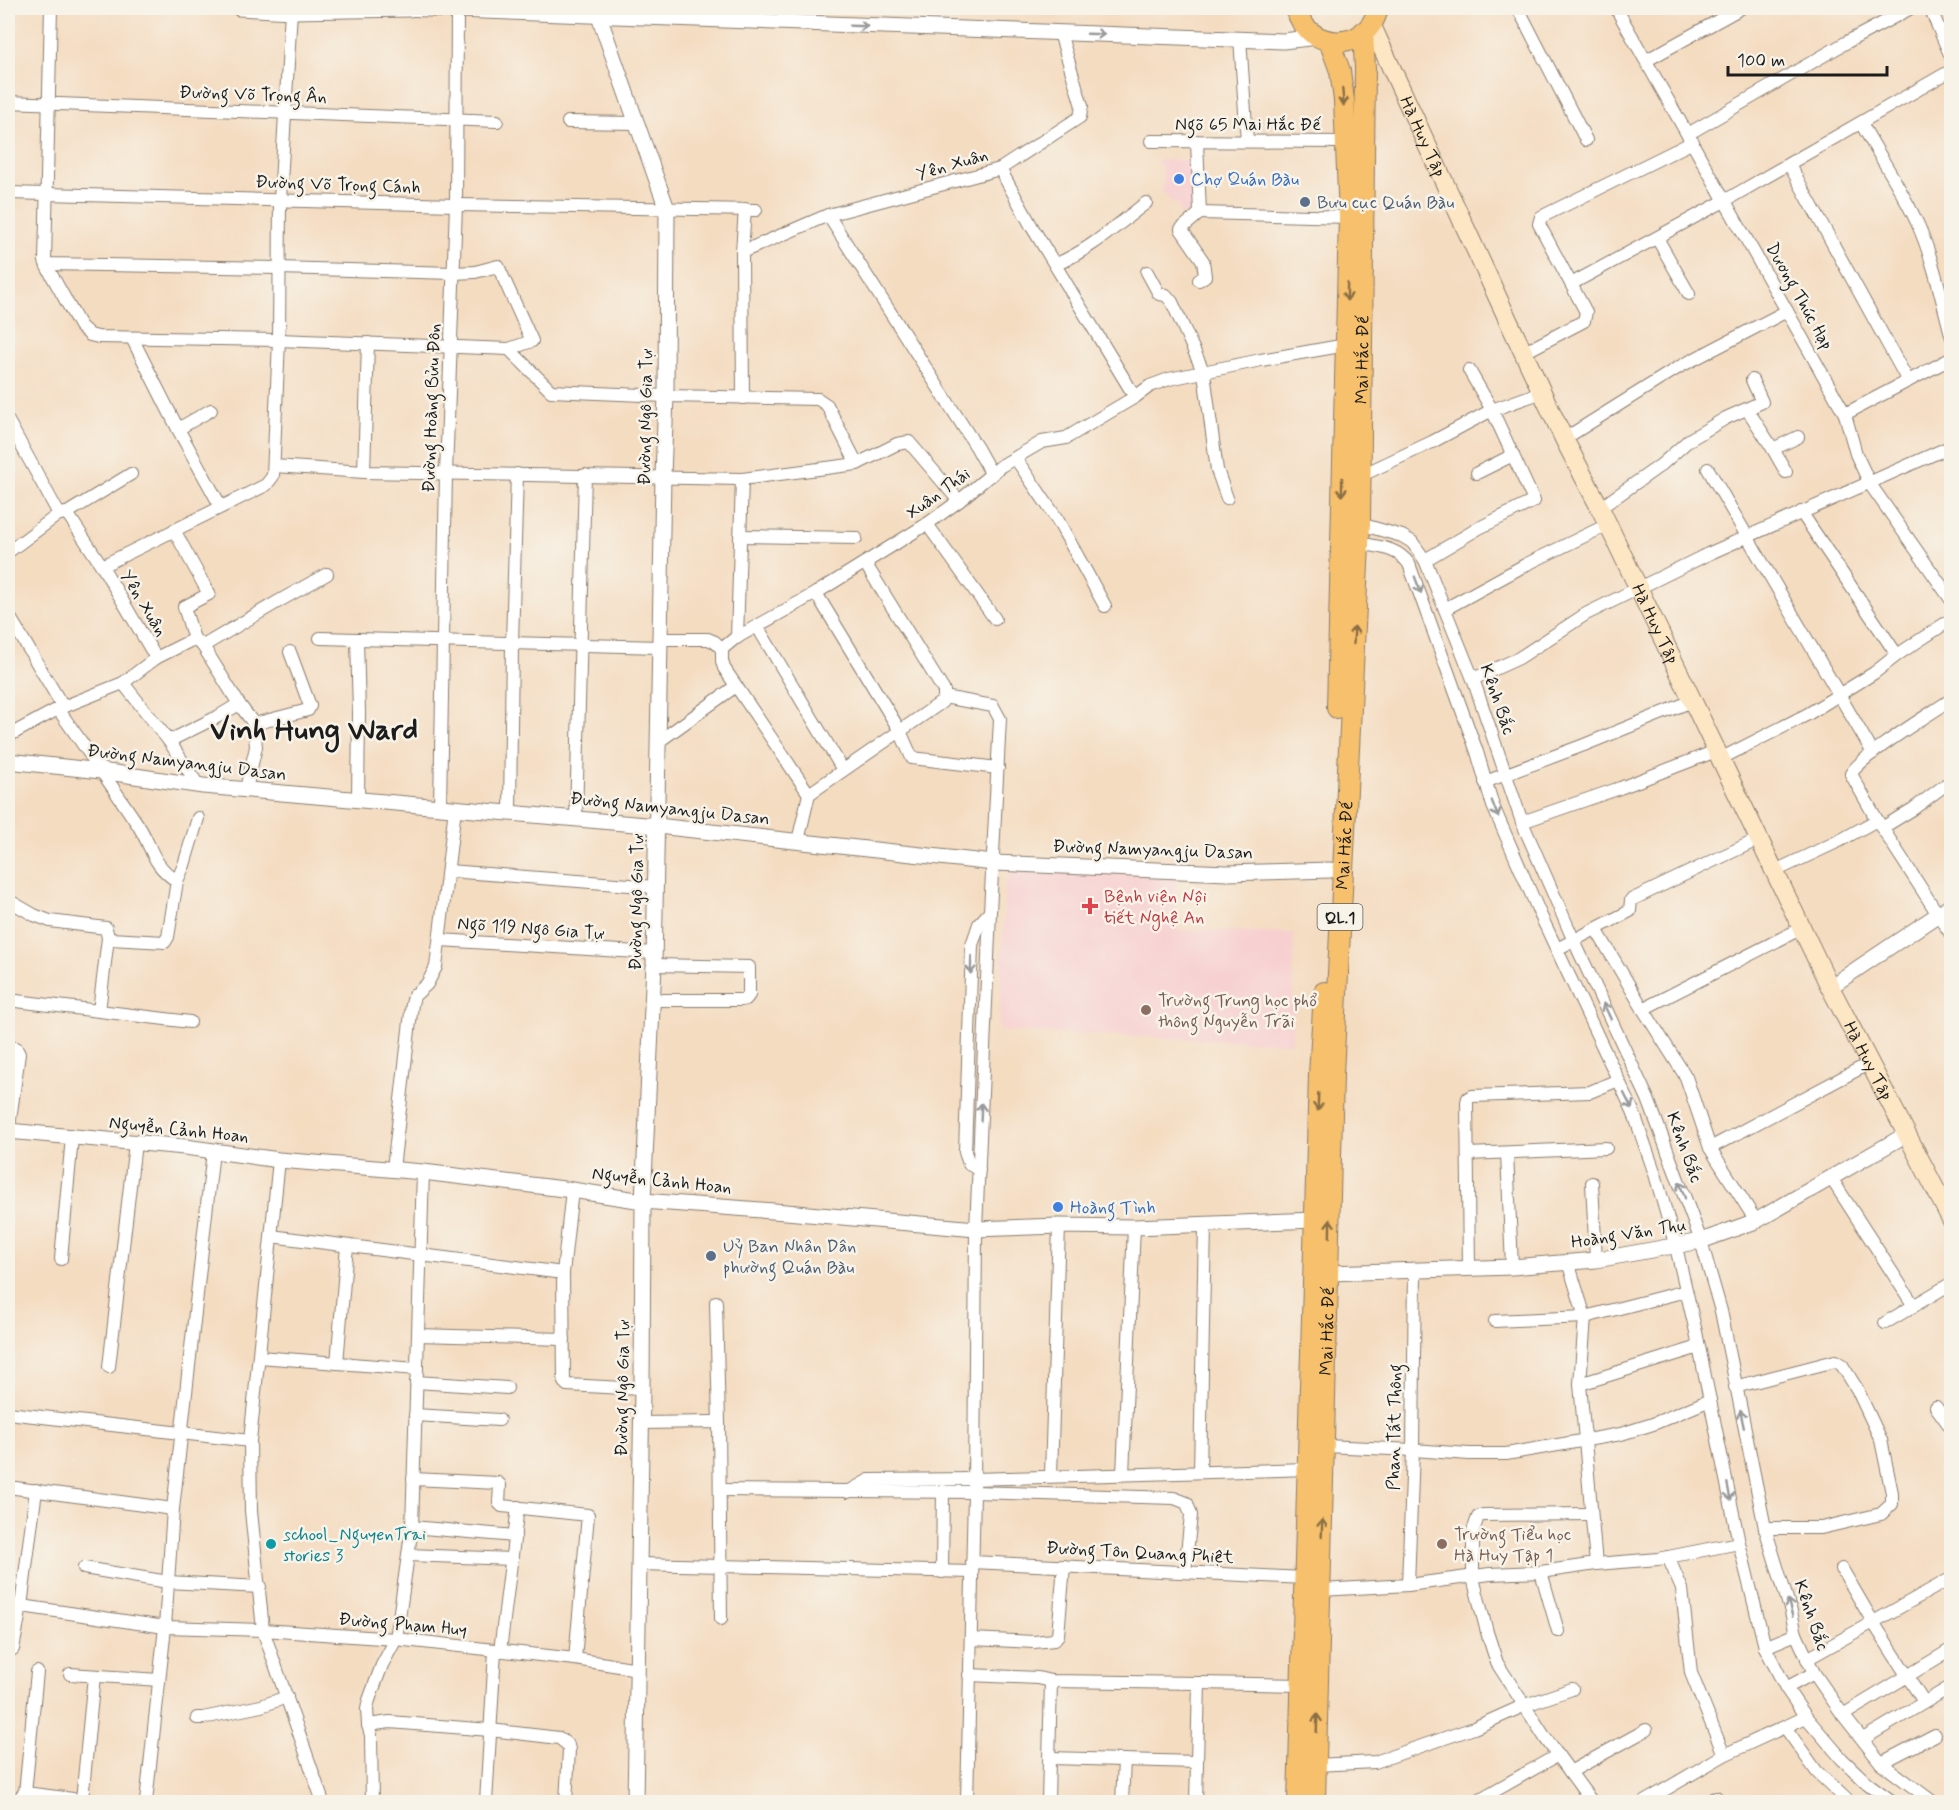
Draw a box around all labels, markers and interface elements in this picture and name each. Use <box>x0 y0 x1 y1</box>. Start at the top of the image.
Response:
one-way arrow <box>849 20 869 31</box>
one-way arrow <box>1085 29 1105 40</box>
scale bar <box>1728 39 1887 77</box>
text: 100 m <box>1737 49 1785 73</box>
street label: Đường Võ Trọng Ân <box>179 80 327 112</box>
one-way arrow <box>1338 87 1349 107</box>
street label: Hà Huy Tập <box>1393 93 1451 181</box>
street label: Ngõ 65 Mai Hắc Đế <box>1175 113 1321 139</box>
street label: Yên Xuân <box>914 143 991 187</box>
place label: Chợ Quán Bàu <box>1191 168 1299 192</box>
street label: Đường Võ Trọng Cánh <box>255 170 421 202</box>
marker: Chợ Quán Bàu <box>1172 172 1186 186</box>
place label: Bưu cục Quán Bàu <box>1317 191 1454 215</box>
marker: Bưu cục Quán Bàu <box>1298 195 1312 209</box>
street label: Dương Thúc Hạp <box>1758 239 1839 355</box>
one-way arrow <box>1341 282 1353 302</box>
street label: Mai Hắc Đế <box>1350 315 1375 404</box>
street label: Đường Hoàng Bửu Đôn <box>417 323 449 493</box>
street label: Đường Ngô Gia Tự <box>633 348 661 486</box>
street label: Xuân Thái <box>902 462 976 525</box>
one-way arrow <box>1337 477 1348 497</box>
street label: Yên Xuân <box>114 566 172 641</box>
one-way arrow <box>1413 575 1424 594</box>
street label: Hà Huy Tập <box>1625 580 1684 668</box>
one-way arrow <box>1349 625 1360 645</box>
street label: Kênh Bắc <box>1474 661 1520 738</box>
district label: Vinh Hung Ward <box>210 711 418 753</box>
street label: Đường Namyangju Dasan <box>86 739 288 789</box>
street label: Đường Namyangju Dasan <box>569 787 771 833</box>
one-way arrow <box>1490 799 1501 818</box>
street label: Mai Hắc Đế <box>1331 800 1359 890</box>
street label: Đường Ngô Gia Tự <box>624 833 652 971</box>
street label: Đường Namyangju Dasan <box>1052 835 1254 867</box>
place label: Bệnh viện Nội tiết Nghệ An <box>1104 885 1207 931</box>
marker: Bệnh viện Nội tiết Nghệ An <box>1081 897 1099 915</box>
road number: QL.1 <box>1318 904 1362 930</box>
street label: Ngõ 119 Ngô Gia Tự <box>456 912 605 948</box>
one-way arrow <box>966 955 977 975</box>
place label: Trường Trung học phổ thông Nguyễn Trãi <box>1158 989 1317 1036</box>
one-way arrow <box>1601 1002 1612 1020</box>
marker: Trường Trung học phổ thông Nguyễn Trãi <box>1139 1003 1153 1017</box>
street label: Hà Huy Tập <box>1837 1017 1898 1105</box>
one-way arrow <box>1312 1091 1324 1111</box>
one-way arrow <box>1623 1091 1634 1109</box>
one-way arrow <box>976 1102 987 1122</box>
street label: Kênh Bắc <box>1660 1109 1708 1186</box>
street label: Nguyễn Cảnh Hoan <box>108 1111 250 1151</box>
street label: Nguyễn Cảnh Hoan <box>591 1162 733 1202</box>
one-way arrow <box>1676 1181 1687 1200</box>
place label: Hoàng Tình <box>1070 1196 1156 1222</box>
marker: Hoàng Tình <box>1051 1200 1065 1214</box>
street label: Hoàng Văn Thụ <box>1569 1213 1689 1257</box>
one-way arrow <box>1324 1219 1336 1239</box>
place label: Uỷ Ban Nhân Dân phường Quán Bàu <box>723 1235 856 1282</box>
marker: Uỷ Ban Nhân Dân phường Quán Bàu <box>704 1249 718 1263</box>
street label: Mai Hắc Đế <box>1315 1286 1341 1376</box>
street label: Đường Ngô Gia Tự <box>610 1319 638 1457</box>
street label: Phan Tất Thông <box>1382 1363 1410 1491</box>
one-way arrow <box>1736 1410 1747 1429</box>
one-way arrow <box>1724 1482 1735 1502</box>
one-way arrow <box>1317 1519 1328 1539</box>
place label: school_NguyenTrai stories 3 <box>283 1523 426 1568</box>
place label: Trường Tiểu học Hà Huy Tập 1 <box>1454 1523 1571 1568</box>
street label: Đường Tôn Quang Phiệt <box>1045 1536 1235 1572</box>
marker: school_NguyenTrai stories 3 <box>264 1537 278 1551</box>
marker: Trường Tiểu học Hà Huy Tập 1 <box>1435 1537 1449 1551</box>
street label: Kênh Bắc <box>1788 1577 1834 1654</box>
one-way arrow <box>1783 1599 1795 1618</box>
street label: Đường Phạm Huy <box>338 1607 468 1645</box>
one-way arrow <box>1311 1714 1323 1734</box>

